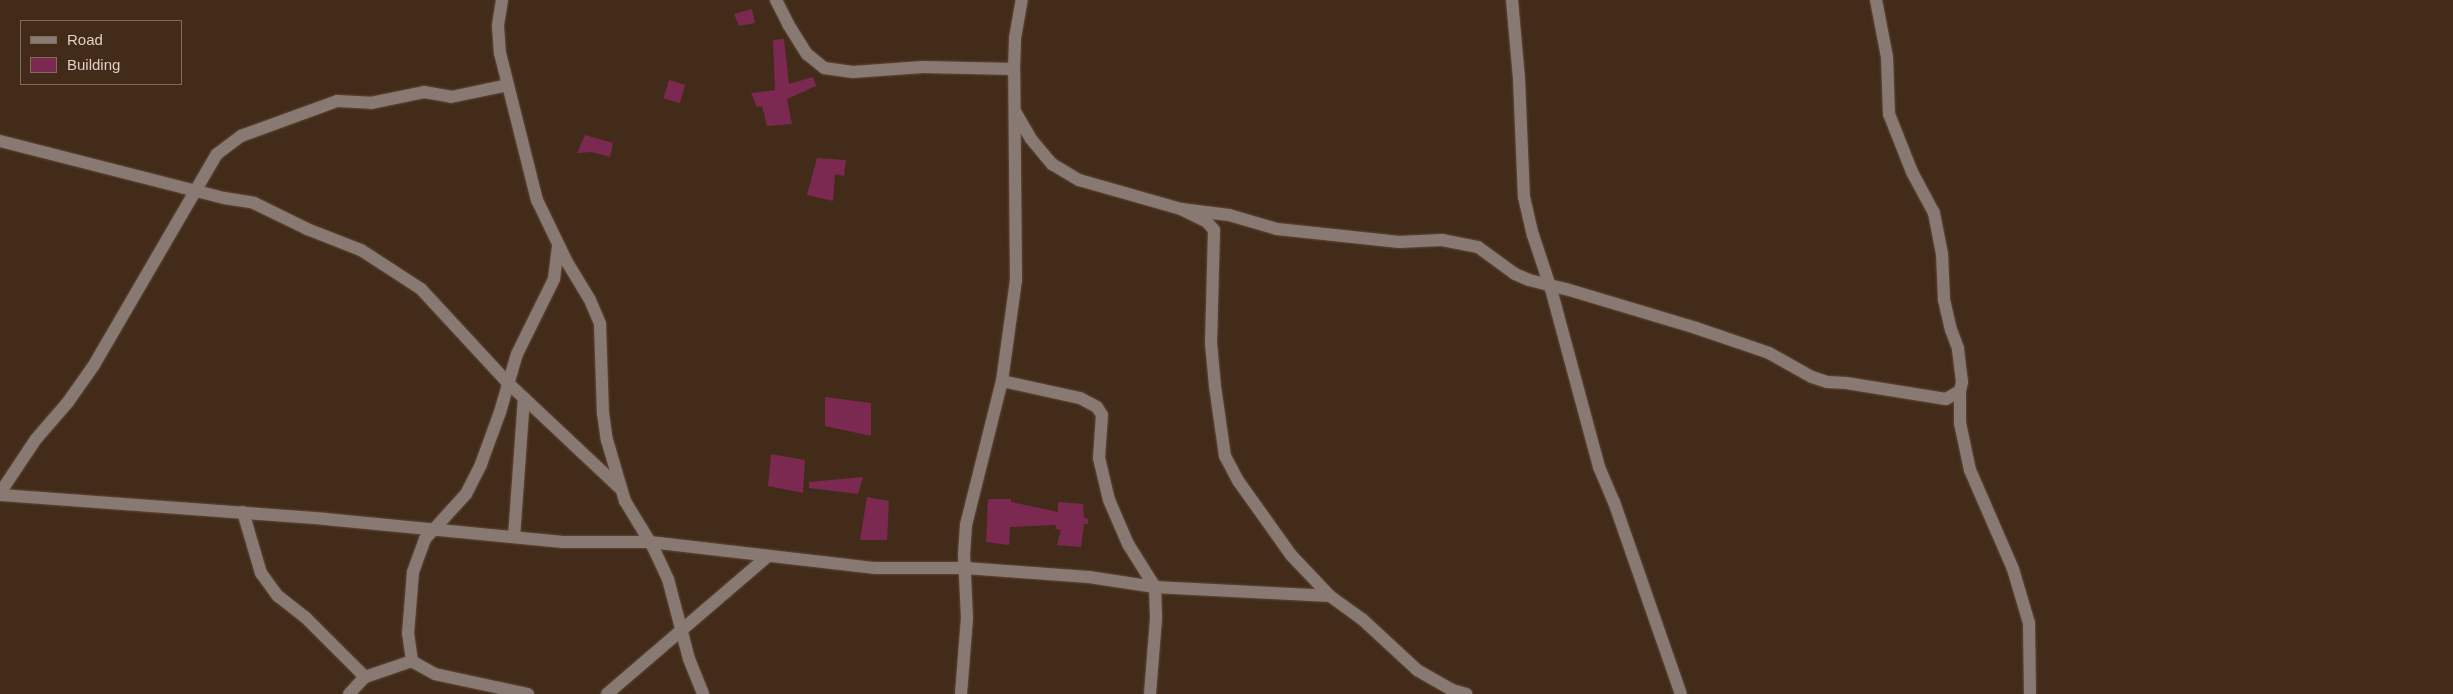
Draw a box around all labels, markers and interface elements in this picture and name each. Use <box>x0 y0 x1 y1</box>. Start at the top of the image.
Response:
legend <box>20 20 182 85</box>
text: Road <box>67 31 103 48</box>
text: Building <box>67 56 120 73</box>

